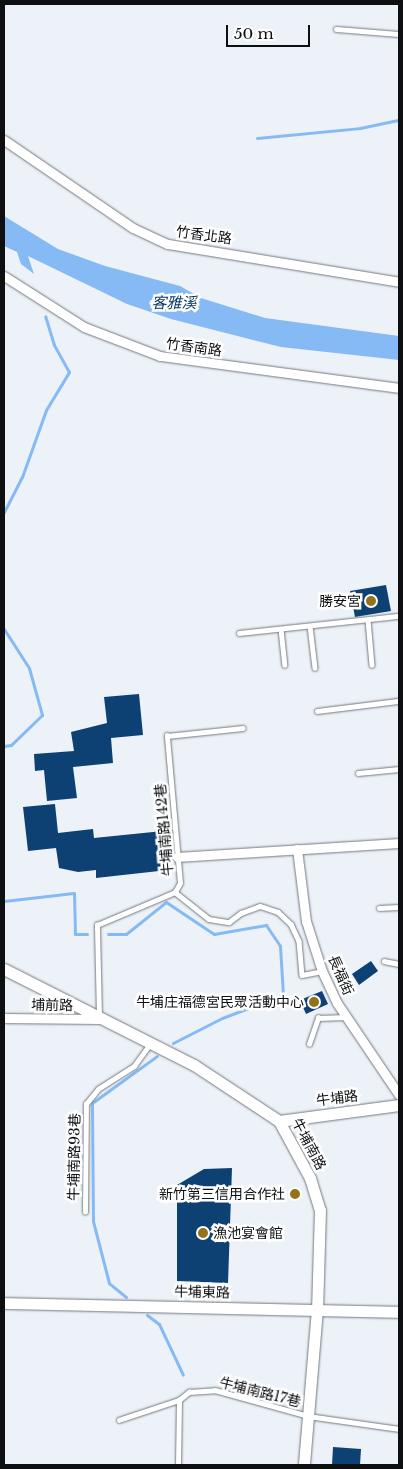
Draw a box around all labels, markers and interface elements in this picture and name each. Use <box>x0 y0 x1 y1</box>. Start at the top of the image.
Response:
scale bar <box>228 15 312 47</box>
text: 50 m <box>234 24 274 43</box>
street label: 竹香北路 <box>175 223 233 247</box>
water label: 客雅溪 <box>152 294 196 312</box>
street label: 竹香南路 <box>165 335 223 359</box>
place label: 勝安宮 <box>319 593 361 609</box>
marker: 勝安宮 <box>365 595 377 607</box>
street label: 牛埔南路142巷 <box>152 783 176 877</box>
street label: 長福街 <box>325 952 357 998</box>
place label: 牛埔庄福德宮民眾活動中心 <box>136 994 304 1010</box>
street label: 埔前路 <box>31 996 73 1014</box>
marker: 牛埔庄福德宮民眾活動中心 <box>308 996 320 1008</box>
street label: 牛埔路 <box>315 1087 359 1109</box>
street label: 牛埔南路93巷 <box>65 1113 83 1201</box>
street label: 牛埔南路 <box>288 1115 330 1173</box>
place label: 新竹第三信用合作社 <box>159 1186 285 1202</box>
marker: 新竹第三信用合作社 <box>289 1188 301 1200</box>
place label: 漁池宴會館 <box>213 1225 283 1241</box>
marker: 漁池宴會館 <box>197 1227 209 1239</box>
street label: 牛埔東路 <box>174 1283 230 1301</box>
street label: 牛埔南路17巷 <box>218 1374 302 1410</box>

